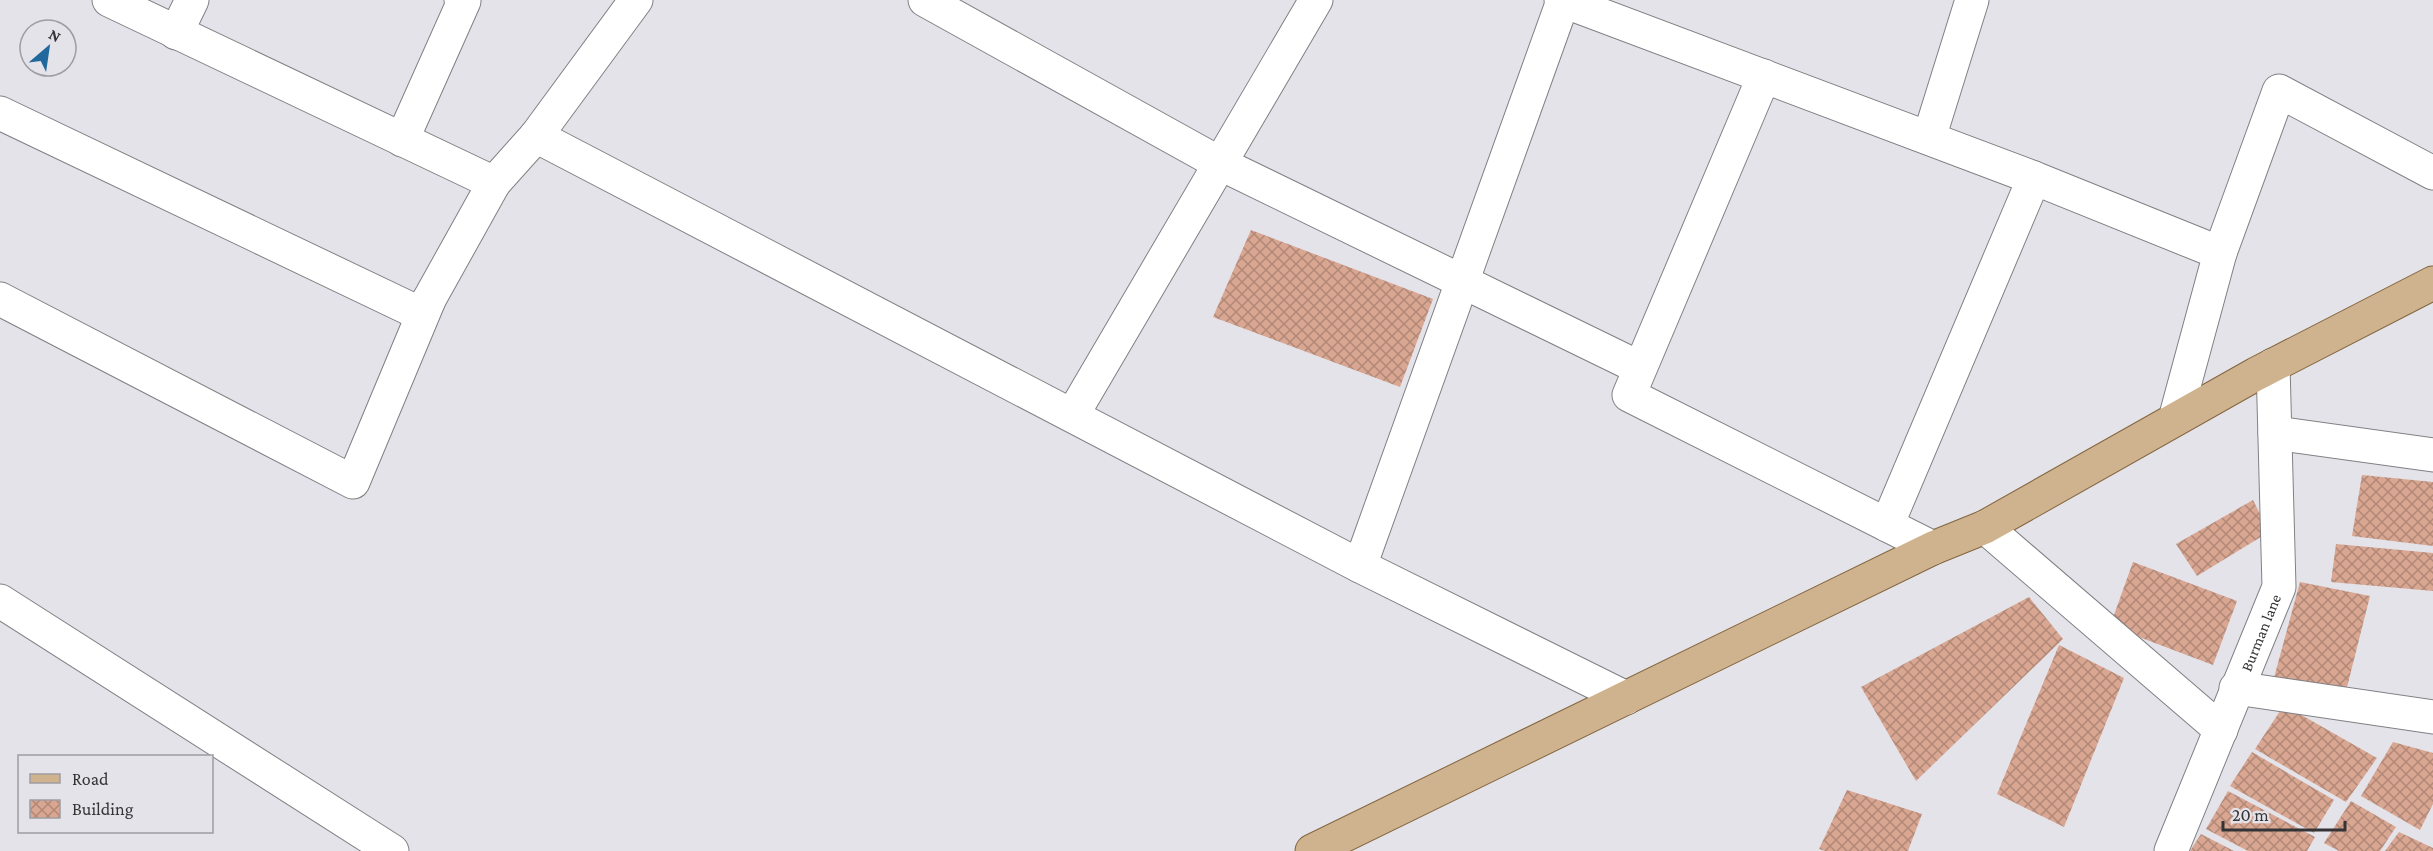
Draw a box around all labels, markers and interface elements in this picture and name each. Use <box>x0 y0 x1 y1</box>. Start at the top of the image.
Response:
north arrow <box>18 18 78 78</box>
text: N <box>46 25 64 45</box>
street label: Burman lane <box>2237 592 2284 674</box>
legend <box>18 755 213 833</box>
text: Road <box>72 769 109 789</box>
scale bar <box>2223 794 2344 832</box>
text: Building <box>72 799 134 819</box>
text: 20 m <box>2232 805 2269 825</box>

